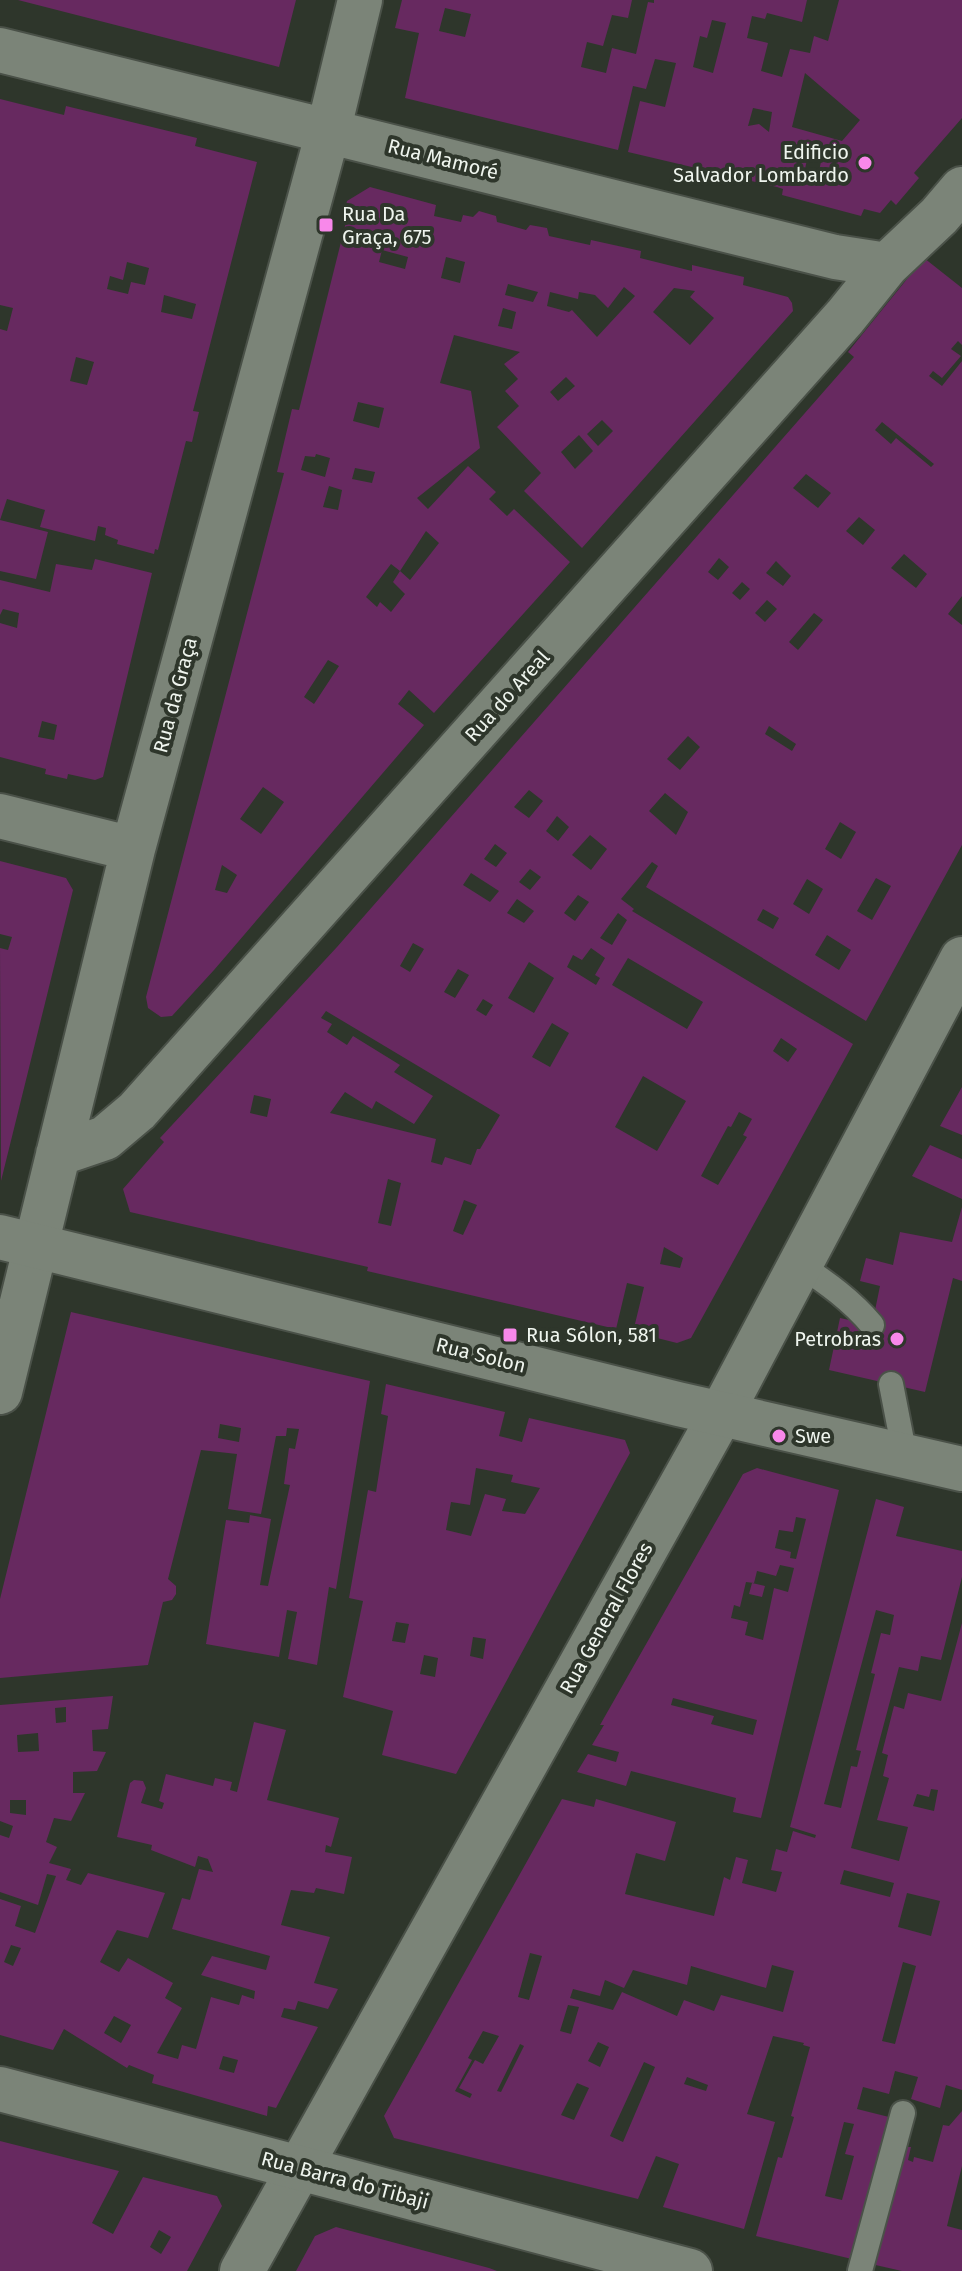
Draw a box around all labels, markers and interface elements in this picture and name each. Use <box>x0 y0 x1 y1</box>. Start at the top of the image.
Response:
street label: Rua Mamoré <box>385 134 501 184</box>
place label: Edificio Salvador Lombardo <box>673 140 849 187</box>
marker: Edificio Salvador Lombardo <box>856 154 874 172</box>
place label: Rua Da Graça, 675 <box>342 202 432 250</box>
marker: Rua Da Graça, 675 <box>317 216 335 234</box>
street label: Rua da Graça <box>148 635 203 756</box>
street label: Rua do Areal <box>460 645 554 747</box>
place label: Rua Sólon, 581 <box>526 1323 657 1347</box>
marker: Rua Sólon, 581 <box>501 1326 519 1344</box>
place label: Petrobras <box>794 1327 881 1351</box>
marker: Petrobras <box>888 1330 906 1348</box>
street label: Rua Solon <box>434 1332 528 1378</box>
place label: Swe <box>795 1424 831 1448</box>
marker: Swe <box>770 1427 788 1445</box>
street label: Rua General Flores <box>554 1538 658 1698</box>
street label: Rua Barra do Tibaji <box>259 2146 431 2214</box>

